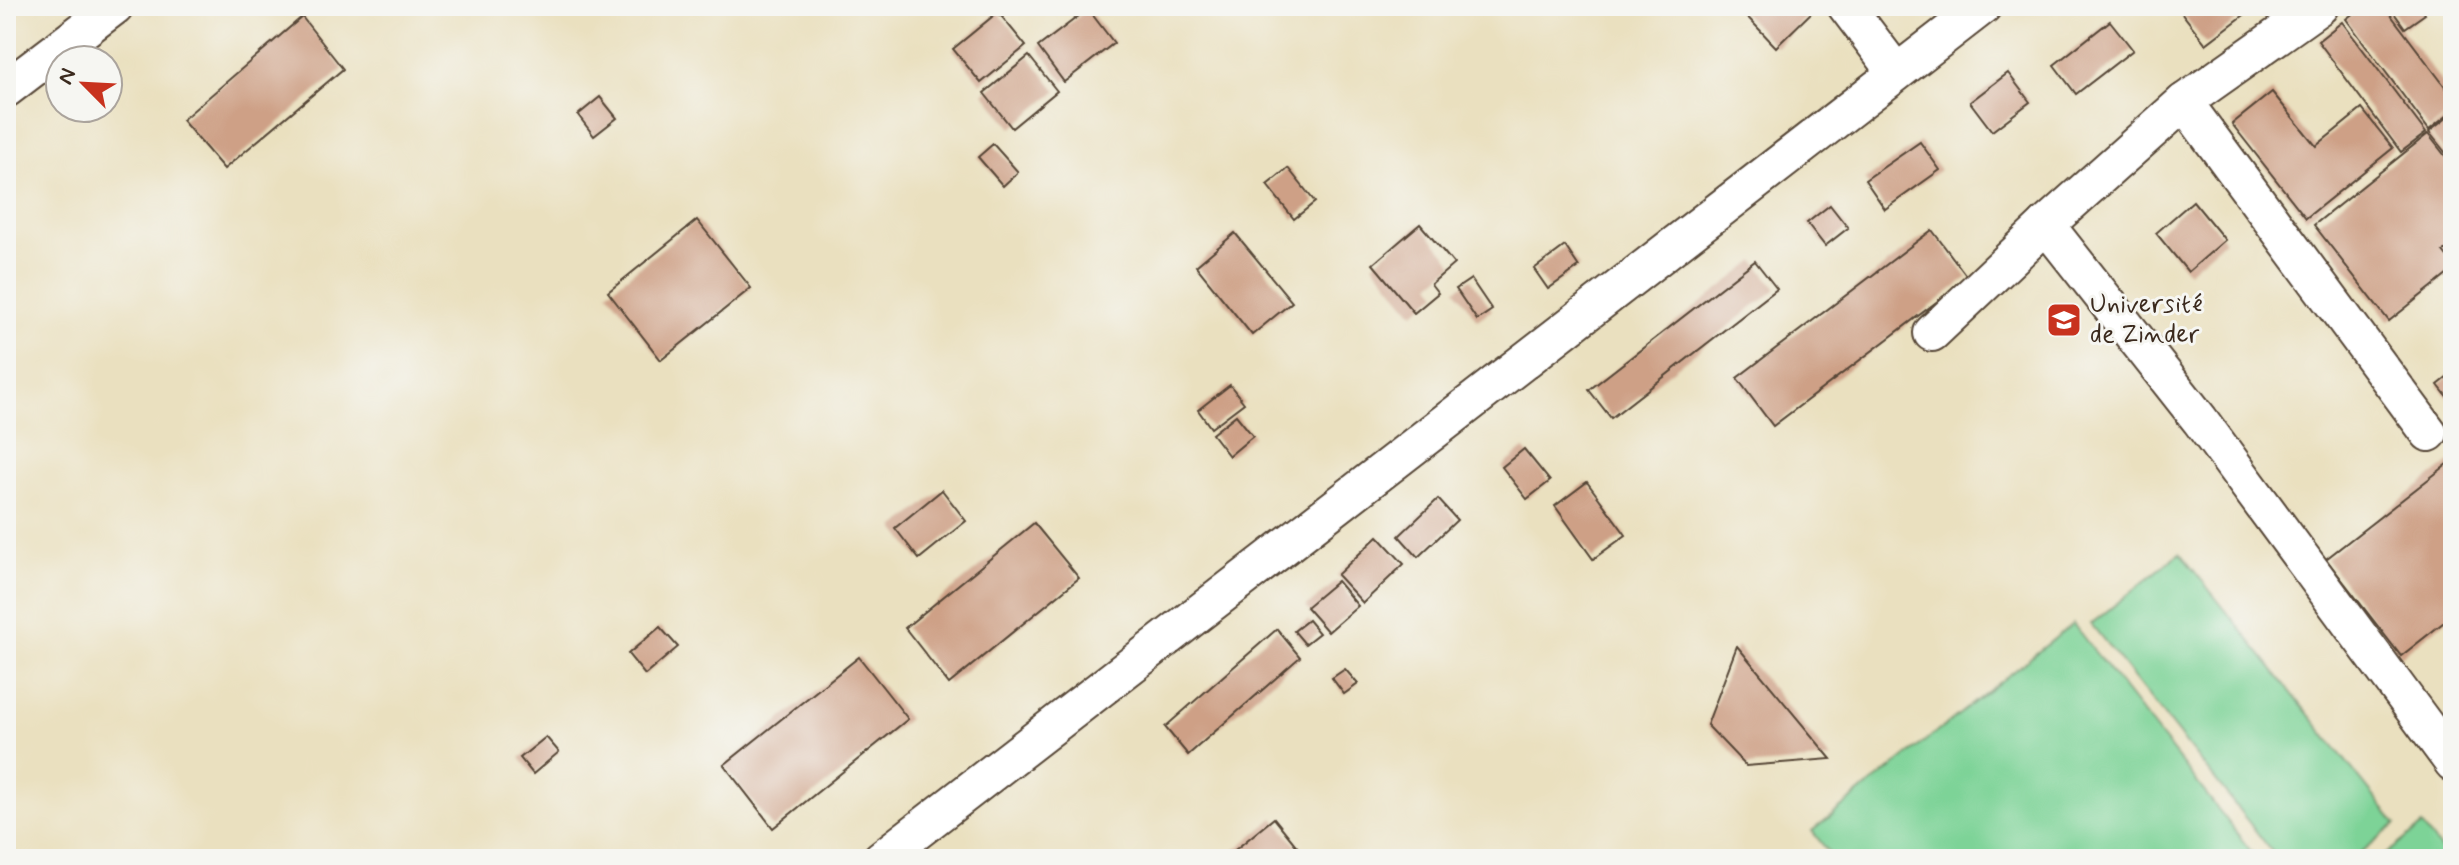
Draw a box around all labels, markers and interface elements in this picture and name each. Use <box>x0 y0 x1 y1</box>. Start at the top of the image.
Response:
north arrow <box>44 44 124 124</box>
text: N <box>52 64 83 89</box>
place label: Université de Zinder <box>2090 288 2203 352</box>
school or university icon: Université de Zinder <box>2045 301 2083 339</box>

